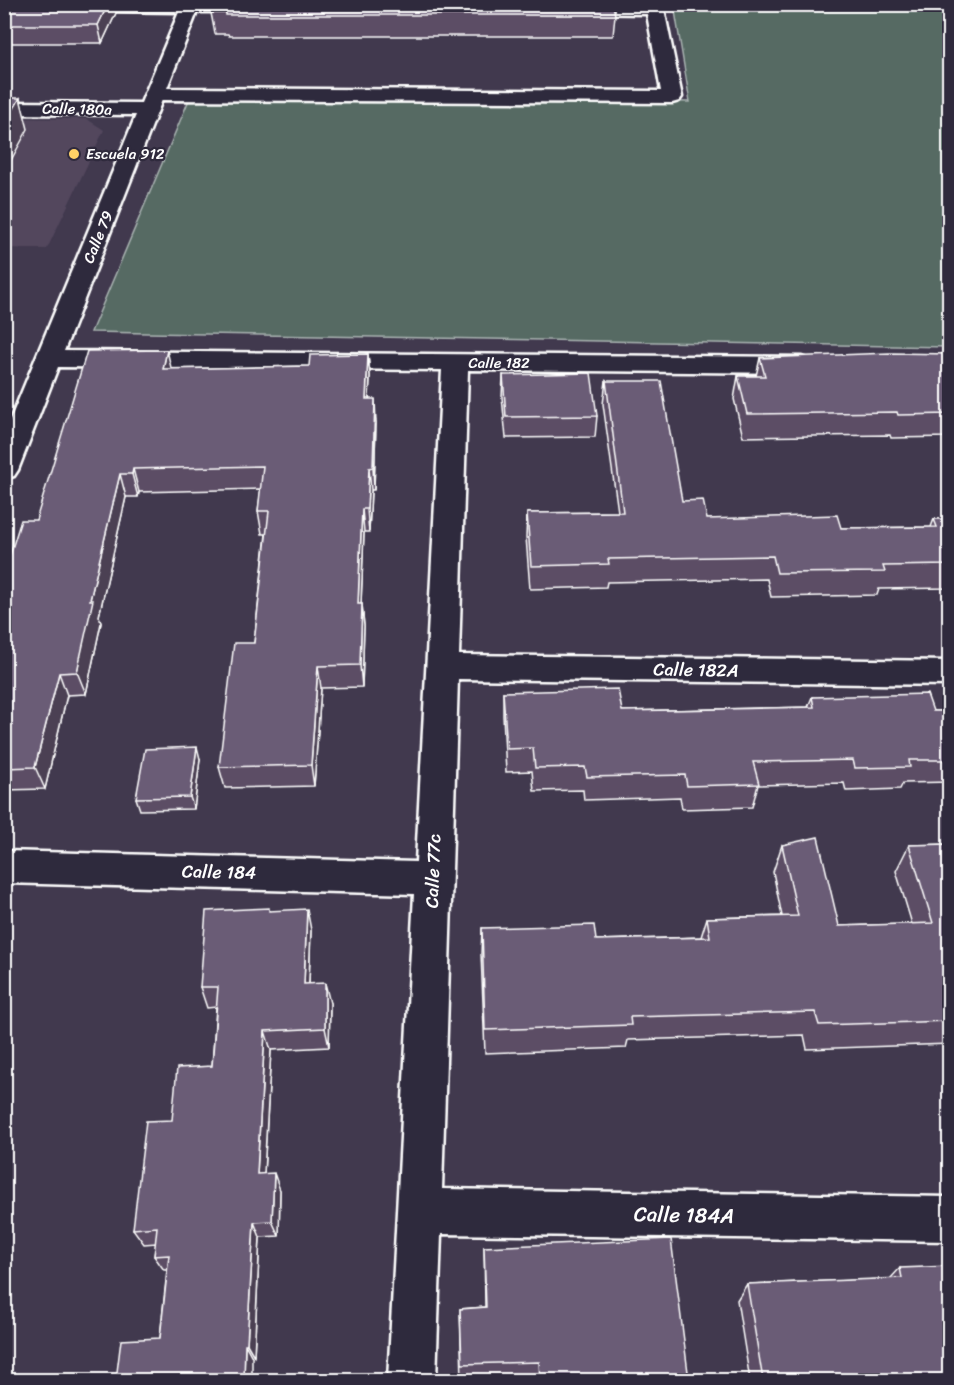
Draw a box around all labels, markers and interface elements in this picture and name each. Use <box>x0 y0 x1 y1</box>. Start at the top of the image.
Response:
street label: Calle 180a <box>42 95 112 123</box>
place label: Escuela 912 <box>86 141 165 167</box>
marker: Escuela 912 <box>67 147 81 161</box>
street label: Calle 79 <box>76 207 120 267</box>
street label: Calle 182 <box>468 350 530 376</box>
street label: Calle 182A <box>653 653 739 687</box>
street label: Calle 77c <box>416 833 450 909</box>
street label: Calle 184 <box>182 855 256 889</box>
street label: Calle 184A <box>633 1195 735 1235</box>

